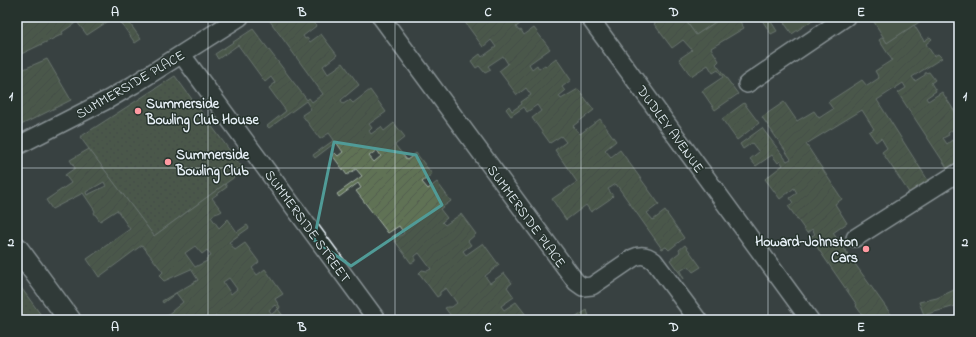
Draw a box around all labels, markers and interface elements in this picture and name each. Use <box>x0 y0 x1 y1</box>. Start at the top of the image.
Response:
text: A <box>111 3 119 22</box>
text: B <box>297 3 307 22</box>
text: C <box>484 3 492 22</box>
text: D <box>668 3 679 22</box>
text: E <box>857 3 865 22</box>
street label: SUMMERSIDE PLACE <box>72 45 189 125</box>
street label: DUDLEY AVENUE <box>630 81 709 178</box>
text: 1 <box>9 87 14 106</box>
text: 1 <box>963 87 968 106</box>
place label: Summerside Bowling Club House <box>145 94 260 133</box>
marker: Summerside Bowling Club House <box>133 106 143 116</box>
place label: Summerside Bowling Club <box>175 145 250 184</box>
marker: Summerside Bowling Club <box>163 157 173 167</box>
street label: SUMMERSIDE PLACE <box>481 161 570 273</box>
street label: SUMMERSIDE STREET <box>259 166 355 288</box>
place label: Howard-Johnston Cars <box>755 232 858 269</box>
text: 2 <box>7 233 15 252</box>
text: 2 <box>961 233 969 252</box>
marker: Howard-Johnston Cars <box>861 244 871 254</box>
text: A <box>111 318 119 337</box>
text: B <box>297 318 307 337</box>
text: C <box>484 318 492 337</box>
text: D <box>668 318 679 337</box>
text: E <box>857 318 865 337</box>

